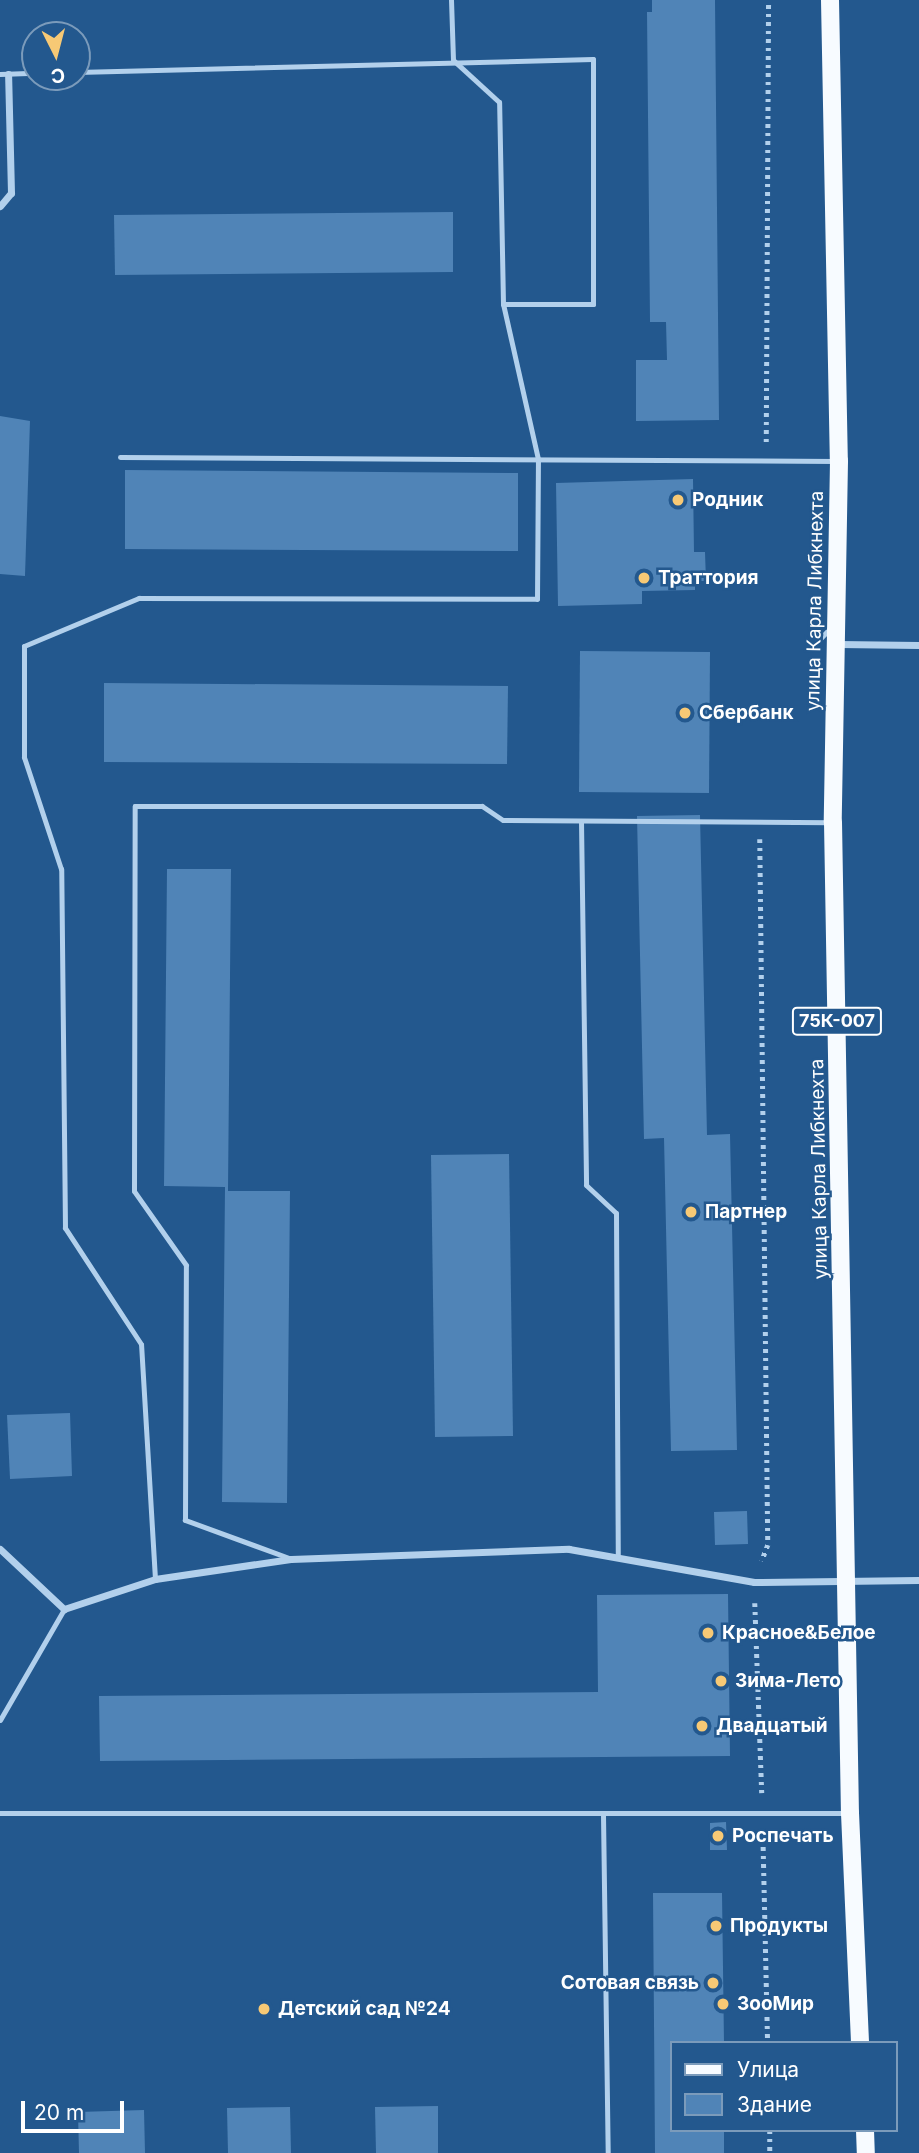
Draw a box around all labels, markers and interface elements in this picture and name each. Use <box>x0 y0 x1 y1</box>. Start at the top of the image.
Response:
north arrow <box>21 21 91 91</box>
text: С <box>50 63 66 88</box>
place label: Родник <box>692 489 763 511</box>
street label: улица Карла Либкнехта <box>802 491 828 711</box>
marker: Родник <box>670 492 686 508</box>
place label: Траттория <box>658 567 759 589</box>
marker: Траттория <box>636 570 652 586</box>
place label: Сбербанк <box>699 702 793 724</box>
marker: Сбербанк <box>677 705 693 721</box>
road number: 75К-007 <box>792 1006 882 1036</box>
street label: улица Карла Либкнехта <box>806 1059 832 1279</box>
place label: Партнер <box>705 1201 787 1223</box>
marker: Партнер <box>683 1204 699 1220</box>
place label: Красное&Белое <box>722 1622 876 1644</box>
marker: Красное&Белое <box>700 1625 716 1641</box>
place label: Зима-Лето <box>735 1670 841 1692</box>
marker: Зима-Лето <box>713 1673 729 1689</box>
place label: Двадцатый <box>716 1715 828 1737</box>
marker: Двадцатый <box>694 1718 710 1734</box>
place label: Роспечать <box>732 1825 834 1847</box>
marker: Роспечать <box>710 1828 726 1844</box>
place label: Продукты <box>730 1915 828 1937</box>
marker: Продукты <box>708 1918 724 1934</box>
place label: Сотовая связь <box>561 1972 699 1994</box>
marker: Сотовая связь <box>705 1975 721 1991</box>
place label: ЗооМир <box>737 1993 814 2015</box>
marker: ЗооМир <box>715 1996 731 2012</box>
place label: Детский сад №24 <box>278 1998 451 2020</box>
marker: Детский сад №24 <box>256 2001 272 2017</box>
legend <box>670 2041 898 2132</box>
text: Улица <box>737 2057 799 2082</box>
scale bar <box>24 2086 128 2130</box>
text: Здание <box>737 2092 812 2117</box>
text: 20 m <box>34 2100 84 2125</box>

